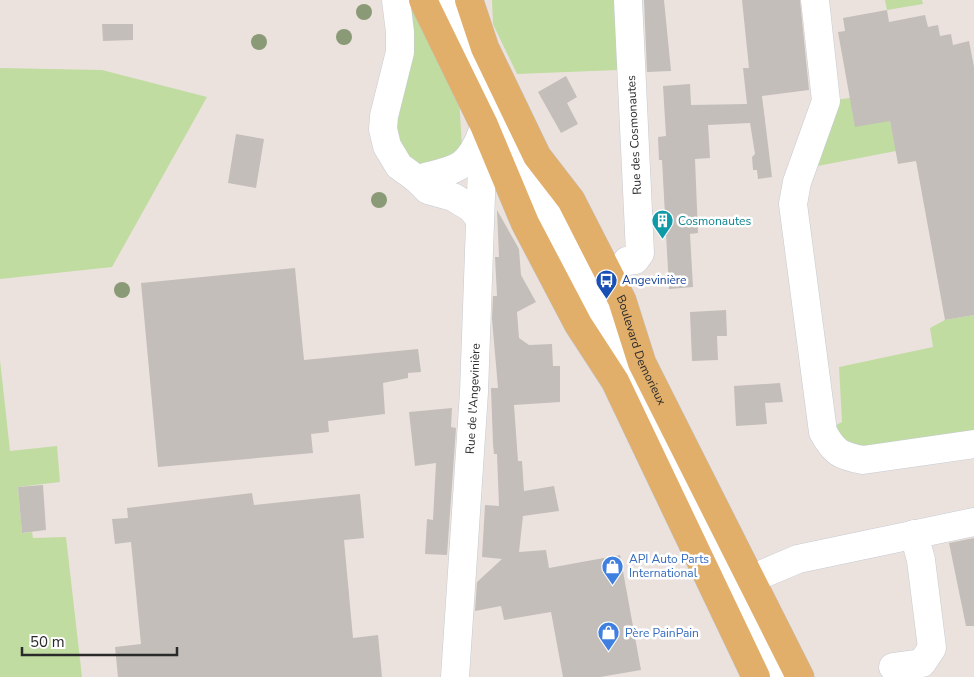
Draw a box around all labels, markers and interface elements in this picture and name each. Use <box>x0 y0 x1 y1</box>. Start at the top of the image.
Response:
street label: Rue des Cosmonautes <box>623 75 645 195</box>
building icon: Cosmonautes <box>650 209 674 240</box>
place label: Cosmonautes <box>678 213 751 229</box>
bus stop icon: Angevinière <box>594 268 618 299</box>
place label: Angevinière <box>622 272 686 288</box>
street label: Boulevard Demorieux <box>613 292 670 408</box>
street label: Rue de l'Angevinière <box>462 343 484 455</box>
place label: API Auto Parts International <box>629 551 709 581</box>
shop icon: API Auto Parts International <box>601 554 625 585</box>
shop icon: Père PainPain <box>597 621 621 652</box>
scale bar <box>22 624 178 656</box>
place label: Père PainPain <box>625 625 699 641</box>
text: 50 m <box>30 632 65 652</box>

